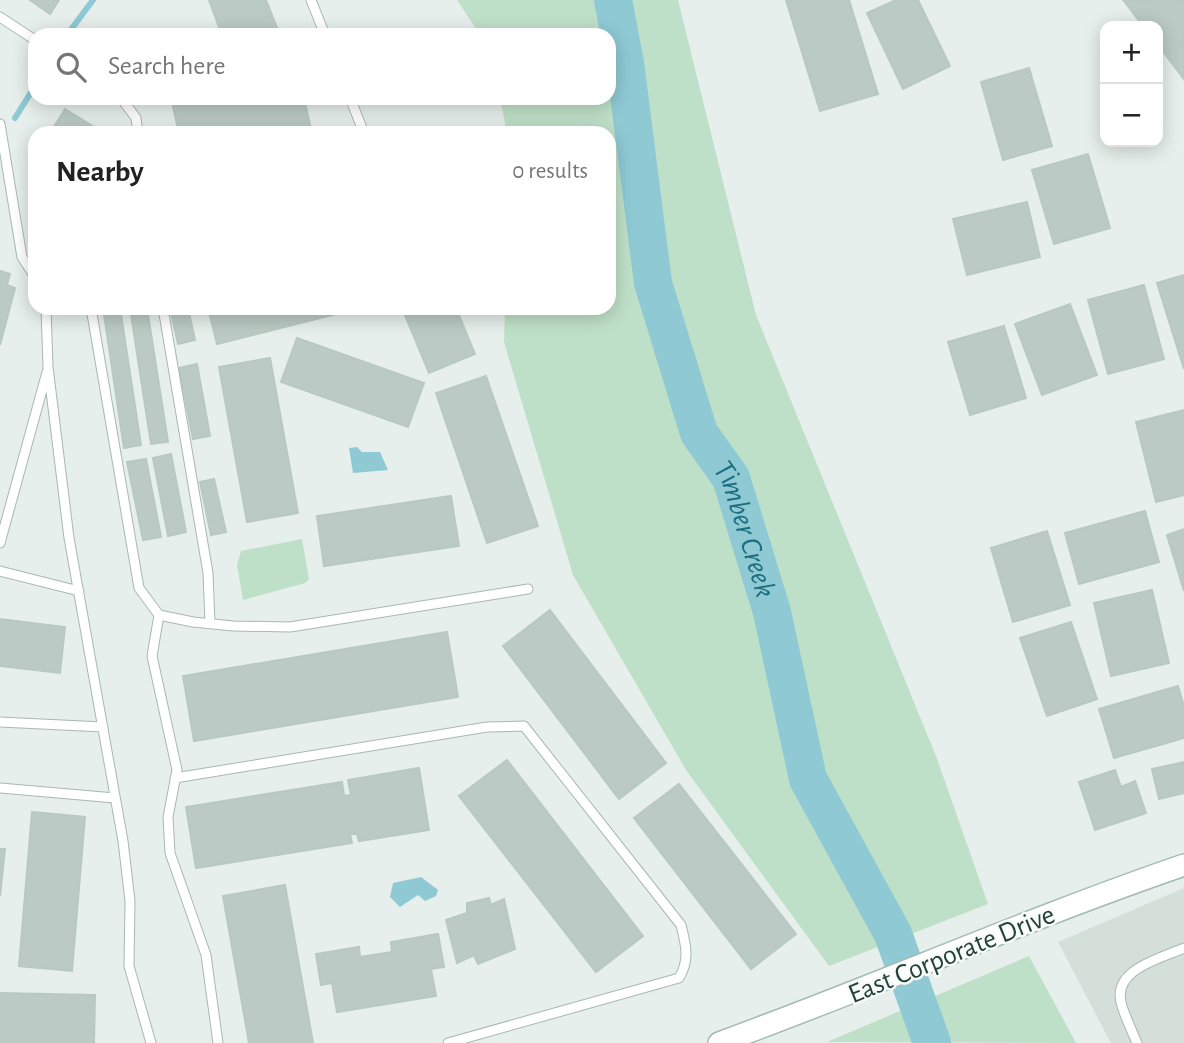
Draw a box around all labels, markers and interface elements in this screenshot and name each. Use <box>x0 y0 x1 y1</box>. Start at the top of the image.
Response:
map controls <box>1100 21 1163 147</box>
button: + <box>1100 21 1163 84</box>
search box <box>28 28 616 105</box>
icon: search <box>52 48 90 86</box>
text: Search here <box>108 53 226 79</box>
button: − <box>1100 84 1163 147</box>
text: Nearby <box>56 157 144 187</box>
text: 0 results <box>512 160 588 183</box>
water label: Timber Creek <box>708 455 781 601</box>
street label: East Corporate Drive <box>845 901 1059 1009</box>

